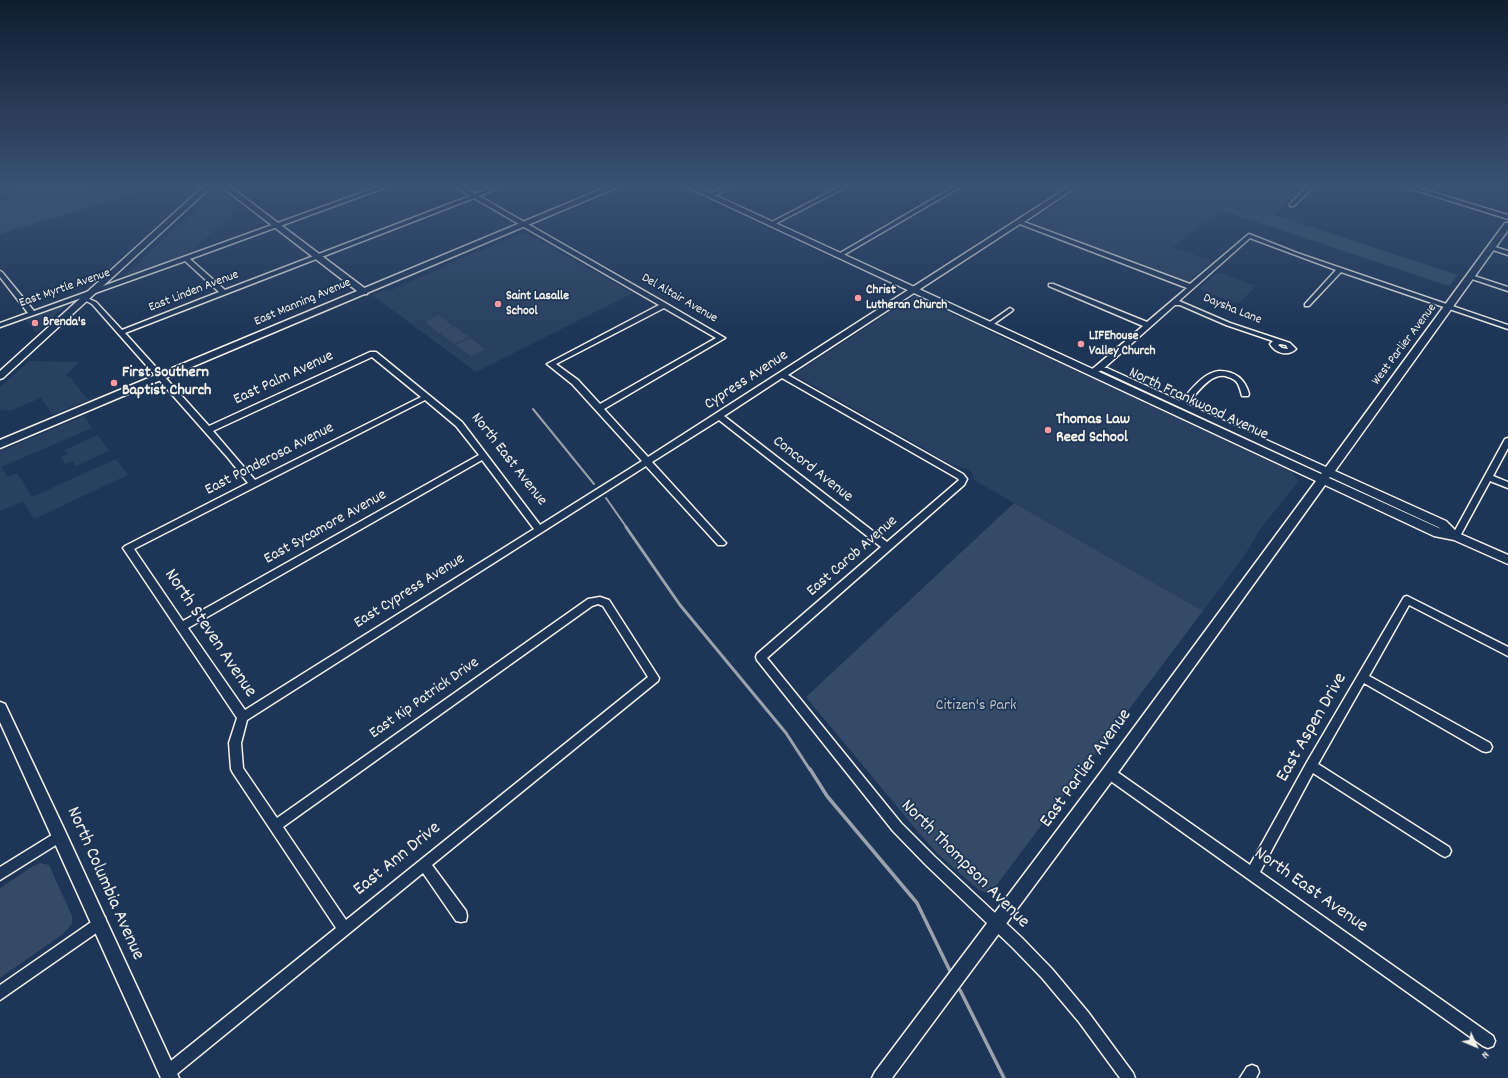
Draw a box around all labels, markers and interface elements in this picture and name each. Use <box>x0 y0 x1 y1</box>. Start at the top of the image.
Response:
street label: East Myrtle Avenue <box>17 266 113 312</box>
street label: East Linden Avenue <box>147 268 241 316</box>
street label: Del Altair Avenue <box>638 271 720 327</box>
street label: East Manning Avenue <box>252 276 354 330</box>
place label: Christ Lutheran Church <box>866 283 947 314</box>
place label: Saint Lasalle School <box>506 289 569 320</box>
street label: Daysha Lane <box>1200 291 1264 329</box>
marker: Christ Lutheran Church <box>853 293 863 303</box>
marker: Saint Lasalle School <box>493 299 503 309</box>
street label: West Parlier Avenue <box>1369 301 1441 389</box>
place label: Brenda's <box>43 315 86 331</box>
marker: Brenda's <box>30 318 40 328</box>
place label: LIFEhouse Valley Church <box>1089 329 1155 360</box>
marker: LIFEhouse Valley Church <box>1076 339 1086 349</box>
street label: East Palm Avenue <box>231 347 337 411</box>
street label: Cypress Avenue <box>702 347 792 415</box>
place label: First Southern Baptist Church <box>122 364 211 402</box>
street label: North Frankwood Avenue <box>1125 364 1271 446</box>
marker: First Southern Baptist Church <box>109 378 119 388</box>
street label: North East Avenue <box>466 410 550 510</box>
place label: Thomas Law Reed School <box>1056 411 1130 449</box>
street label: East Ponderosa Avenue <box>202 419 338 501</box>
marker: Thomas Law Reed School <box>1043 425 1053 435</box>
street label: Concord Avenue <box>768 433 856 507</box>
street label: East Sycamore Avenue <box>261 486 391 570</box>
street label: East Carob Avenue <box>804 512 902 602</box>
street label: East Cypress Avenue <box>351 550 469 634</box>
street label: North Steven Avenue <box>158 565 260 703</box>
street label: East Kip Patrick Drive <box>366 654 484 744</box>
street label: East Aspen Drive <box>1273 669 1353 787</box>
park label: Citizen's Park <box>936 697 1016 717</box>
street label: East Parlier Avenue <box>1036 705 1138 833</box>
street label: North Thompson Avenue <box>895 796 1033 934</box>
street label: North Columbia Avenue <box>60 804 148 964</box>
street label: East Ann Drive <box>350 818 446 902</box>
street label: North East Avenue <box>1249 843 1371 939</box>
north arrow <box>1456 1026 1496 1066</box>
text: N <box>1477 1047 1492 1062</box>

